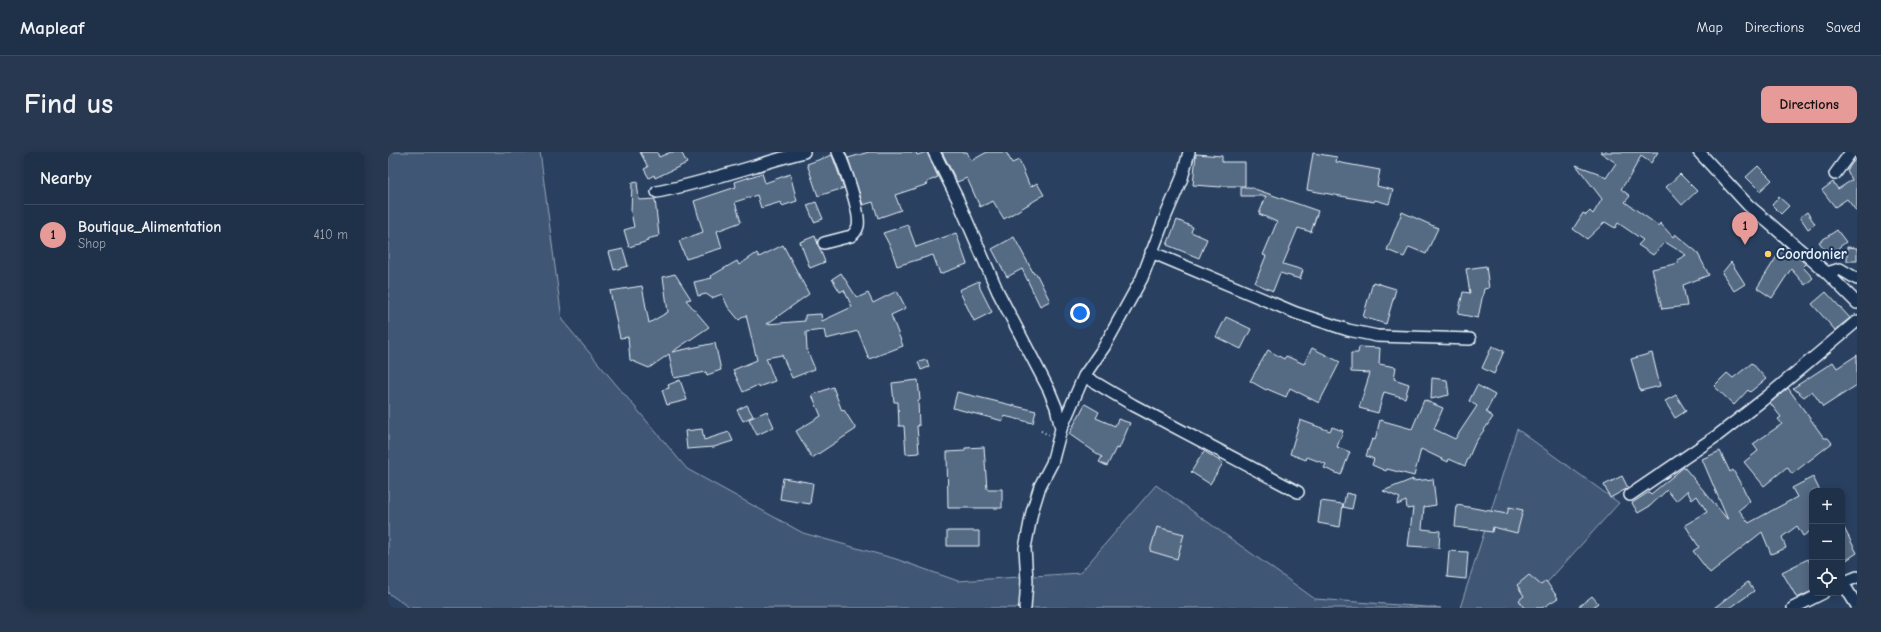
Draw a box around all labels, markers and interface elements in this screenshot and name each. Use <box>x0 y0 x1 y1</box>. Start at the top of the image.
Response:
text: Mapleaf <box>20 17 84 39</box>
text: Map <box>1696 19 1723 36</box>
text: Directions <box>1745 19 1804 36</box>
text: Saved <box>1826 19 1861 36</box>
button: Directions <box>1761 86 1857 123</box>
text: Find us <box>24 88 113 120</box>
text: Nearby <box>40 169 91 188</box>
pin: 1 <box>1732 212 1758 245</box>
text: Boutique_Alimentation <box>78 218 221 236</box>
text: 1 <box>50 227 56 242</box>
text: 410 m <box>314 227 348 242</box>
text: Shop <box>78 236 106 251</box>
place label: Coordonier <box>1776 245 1847 263</box>
marker: Coordonier <box>1763 249 1773 259</box>
your location <box>1070 303 1090 323</box>
map controls <box>1809 488 1845 596</box>
button: + <box>1809 488 1845 524</box>
button: − <box>1809 524 1845 560</box>
button: locate <box>1809 560 1845 596</box>

